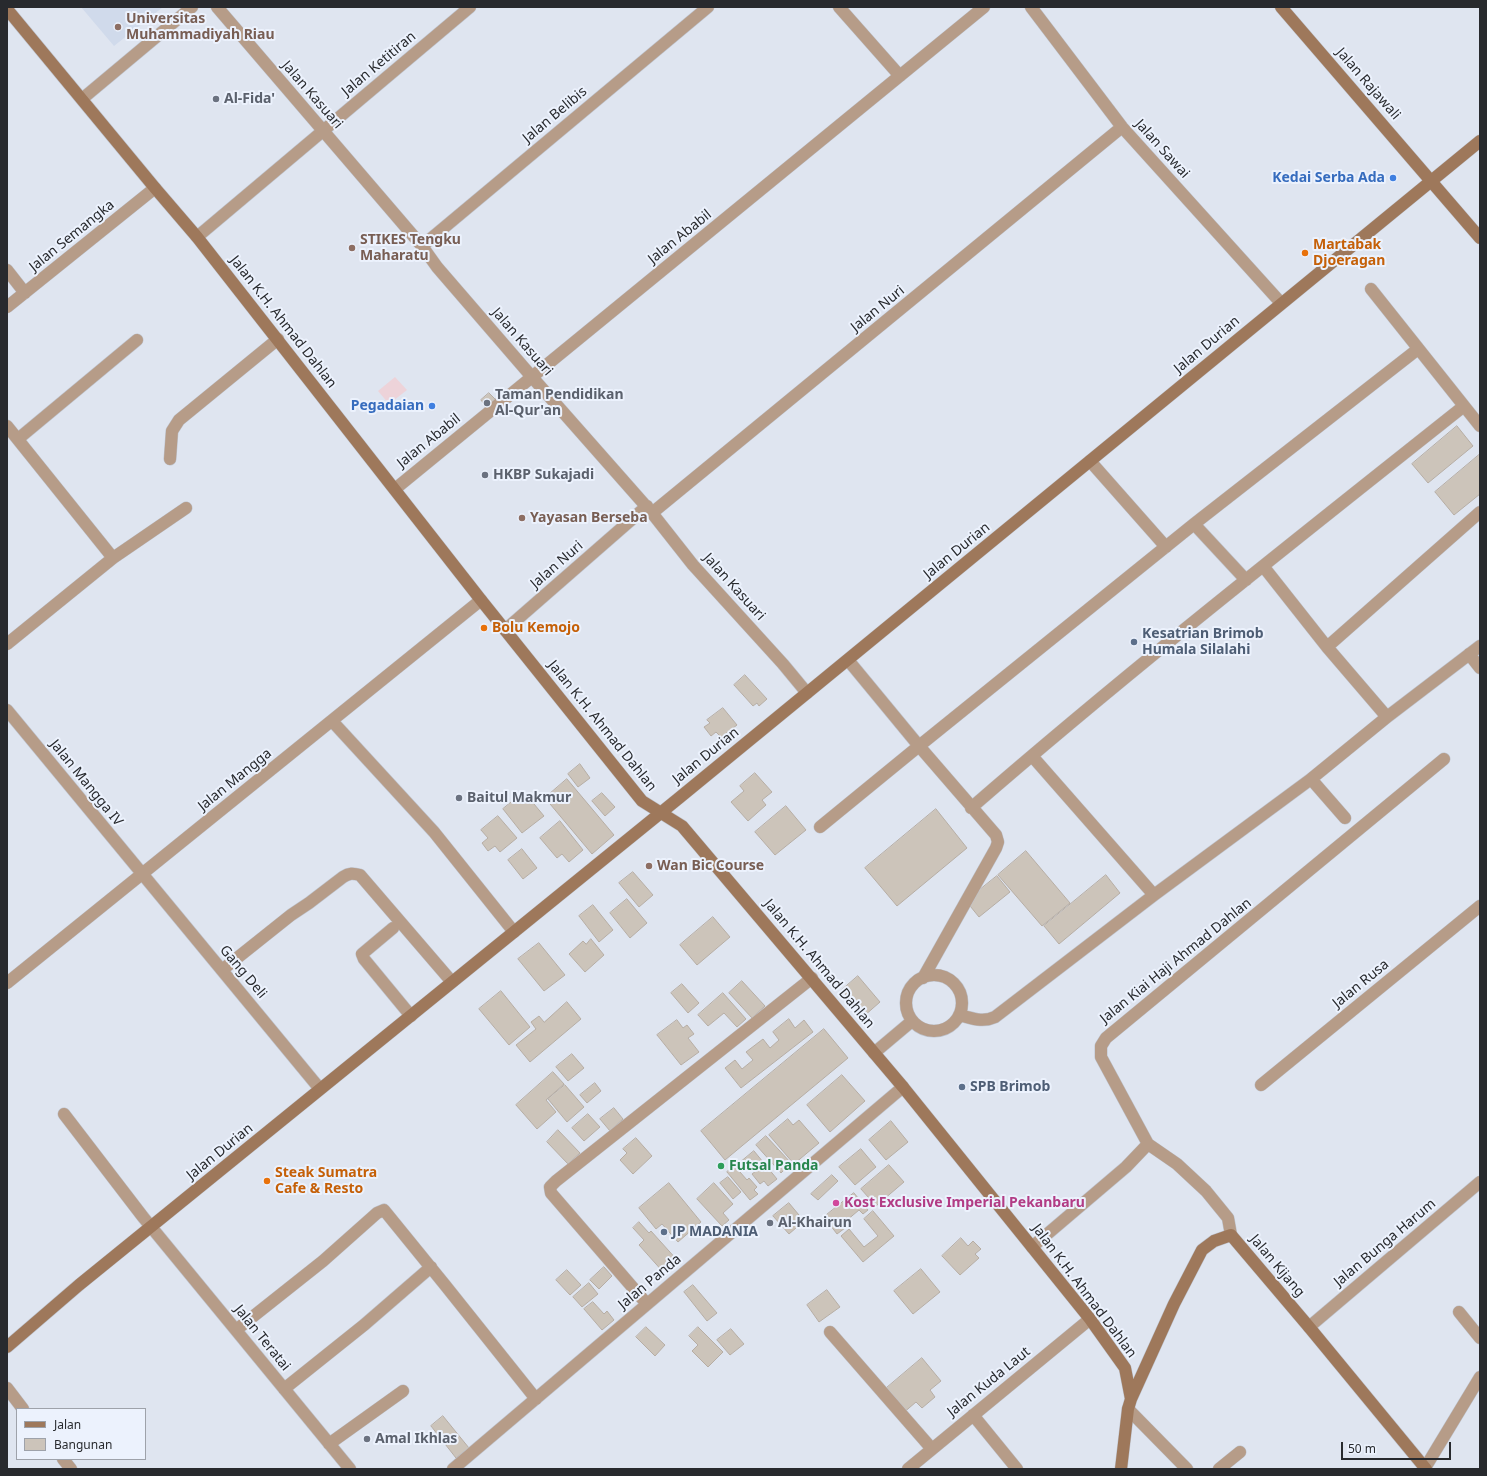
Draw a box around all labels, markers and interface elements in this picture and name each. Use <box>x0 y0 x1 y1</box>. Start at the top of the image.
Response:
place label: Universitas Muhammadiyah Riau <box>126 11 274 44</box>
marker: Universitas Muhammadiyah Riau <box>113 22 123 32</box>
street label: Jalan Ketitiran <box>339 28 419 100</box>
street label: Jalan Rajawali <box>1332 45 1404 123</box>
street label: Jalan Kasuari <box>278 58 346 132</box>
street label: Jalan Belibis <box>520 83 590 147</box>
place label: Al-Fida' <box>224 91 275 107</box>
marker: Al-Fida' <box>211 94 221 104</box>
street label: Jalan Sawai <box>1131 116 1193 182</box>
place label: Kedai Serba Ada <box>1272 170 1385 186</box>
marker: Kedai Serba Ada <box>1388 173 1398 183</box>
street label: Jalan Semangka <box>26 197 118 275</box>
street label: Jalan Ababil <box>645 206 715 268</box>
place label: STIKES Tengku Maharatu <box>360 232 461 264</box>
place label: Martabak Djoeragan <box>1313 237 1385 270</box>
marker: STIKES Tengku Maharatu <box>347 243 357 253</box>
marker: Martabak Djoeragan <box>1300 248 1310 258</box>
street label: Jalan K.H. Ahmad Dahlan <box>226 253 340 391</box>
street label: Jalan Nuri <box>848 282 908 336</box>
street label: Jalan Kasuari <box>488 305 556 379</box>
street label: Jalan Durian <box>1171 313 1243 377</box>
place label: Taman Pendidikan Al-Qur'an <box>495 387 624 420</box>
place label: Pegadaian <box>351 398 424 414</box>
marker: Taman Pendidikan Al-Qur'an <box>482 398 492 408</box>
marker: Pegadaian <box>427 401 437 411</box>
street label: Jalan Ababil <box>394 410 464 472</box>
place label: HKBP Sukajadi <box>493 467 594 483</box>
marker: HKBP Sukajadi <box>480 470 490 480</box>
place label: Yayasan Berseba <box>530 510 648 526</box>
marker: Yayasan Berseba <box>517 513 527 523</box>
street label: Jalan Durian <box>921 519 993 583</box>
street label: Jalan Nuri <box>527 538 587 592</box>
street label: Jalan Kasuari <box>699 550 769 624</box>
place label: Bolu Kemojo <box>492 620 580 636</box>
marker: Bolu Kemojo <box>479 623 489 633</box>
place label: Kesatrian Brimob Humala Silalahi <box>1142 626 1264 658</box>
marker: Kesatrian Brimob Humala Silalahi <box>1129 637 1139 647</box>
street label: Jalan K.H. Ahmad Dahlan <box>544 657 660 795</box>
street label: Jalan Durian <box>670 724 742 788</box>
street label: Jalan Mangga IV <box>46 736 126 830</box>
street label: Jalan Mangga <box>195 745 275 815</box>
place label: Baitul Makmur <box>467 790 571 806</box>
marker: Baitul Makmur <box>454 793 464 803</box>
place label: Wan Bic Course <box>657 858 764 874</box>
marker: Wan Bic Course <box>644 861 654 871</box>
street label: Jalan Kiai Haji Ahmad Dahlan <box>1097 895 1255 1027</box>
street label: Jalan K.H. Ahmad Dahlan <box>760 896 878 1032</box>
street label: Gang Deli <box>216 942 270 1002</box>
street label: Jalan Rusa <box>1330 956 1392 1012</box>
place label: SPB Brimob <box>970 1079 1050 1095</box>
marker: SPB Brimob <box>957 1082 967 1092</box>
street label: Jalan Durian <box>184 1120 256 1184</box>
place label: Futsal Panda <box>729 1158 819 1174</box>
marker: Futsal Panda <box>716 1161 726 1171</box>
place label: Steak Sumatra Cafe & Resto <box>275 1165 377 1198</box>
marker: Steak Sumatra Cafe & Resto <box>262 1176 272 1186</box>
place label: Kost Exclusive Imperial Pekanbaru <box>844 1195 1085 1211</box>
street label: Jalan Bunga Harum <box>1331 1196 1439 1290</box>
marker: Kost Exclusive Imperial Pekanbaru <box>831 1198 841 1208</box>
place label: Al-Khairun <box>778 1215 852 1231</box>
marker: Al-Khairun <box>765 1218 775 1228</box>
street label: Jalan K.H. Ahmad Dahlan <box>1028 1221 1140 1361</box>
place label: JP MADANIA <box>672 1224 758 1240</box>
marker: JP MADANIA <box>659 1227 669 1237</box>
street label: Jalan Kijang <box>1246 1231 1308 1301</box>
street label: Jalan Panda <box>615 1251 685 1313</box>
street label: Jalan Teratai <box>230 1302 294 1374</box>
street label: Jalan Kuda Laut <box>944 1343 1034 1421</box>
legend <box>16 1408 146 1460</box>
text: Jalan <box>54 1416 81 1433</box>
place label: Amal Ikhlas <box>375 1431 457 1447</box>
marker: Amal Ikhlas <box>362 1434 372 1444</box>
scale bar <box>1343 1434 1453 1460</box>
text: Bangunan <box>54 1436 112 1453</box>
text: 50 m <box>1348 1440 1376 1457</box>

